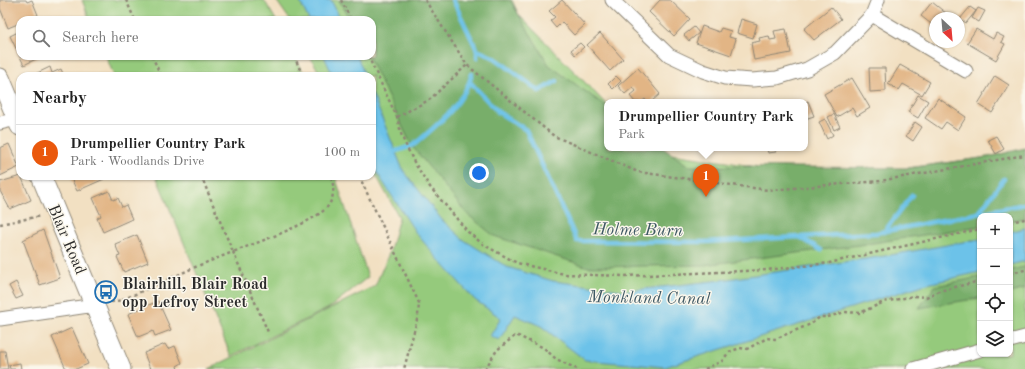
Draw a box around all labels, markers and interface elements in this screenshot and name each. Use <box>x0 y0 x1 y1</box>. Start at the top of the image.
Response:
north arrow <box>929 12 965 48</box>
search box <box>16 16 376 60</box>
icon: search <box>30 27 52 49</box>
text: Search here <box>62 31 139 46</box>
text: Nearby <box>32 90 87 107</box>
popup <box>604 99 808 151</box>
text: Drumpellier Country Park <box>618 110 794 125</box>
text: Park <box>618 128 645 141</box>
text: Drumpellier Country Park <box>70 137 246 152</box>
text: 1 <box>41 146 49 159</box>
text: 100 m <box>323 146 360 159</box>
text: Park · Woodlands Drive <box>70 155 204 168</box>
your location <box>469 163 489 183</box>
pin: 1 <box>693 164 719 197</box>
street label: Blair Road <box>44 202 88 277</box>
map controls <box>977 213 1013 357</box>
button: + <box>977 213 1013 249</box>
water label: Holme Burn <box>592 221 684 240</box>
button: − <box>977 249 1013 285</box>
place label: Blairhill, Blair Road opp Lefroy Street <box>122 277 268 311</box>
bus stop icon: Blairhill, Blair Road opp Lefroy Street <box>93 279 119 305</box>
button: locate <box>977 285 1013 321</box>
water label: Monkland Canal <box>586 289 711 308</box>
button: layers <box>977 321 1013 357</box>

